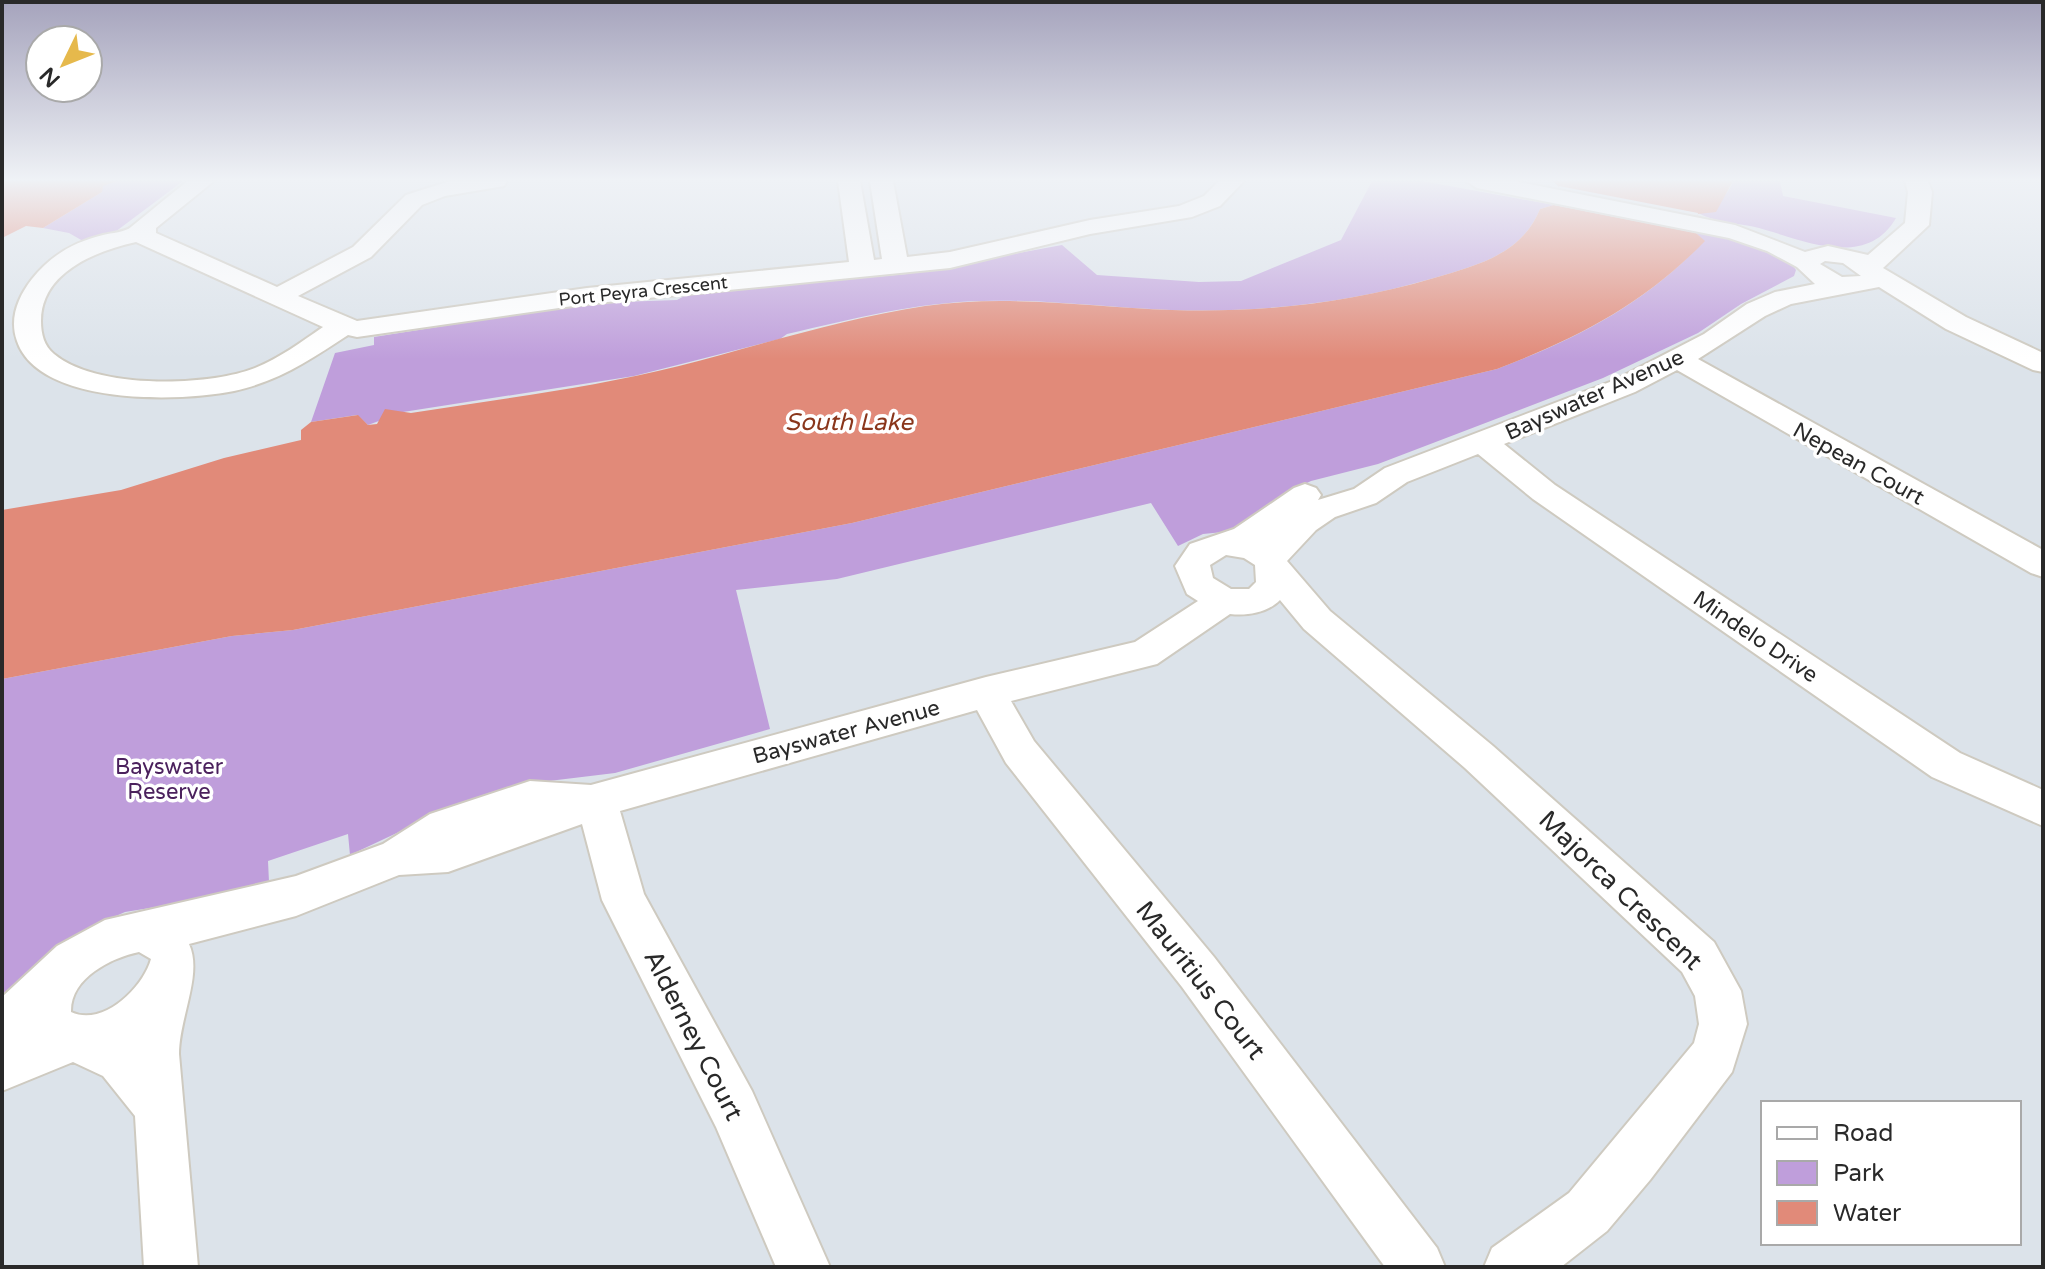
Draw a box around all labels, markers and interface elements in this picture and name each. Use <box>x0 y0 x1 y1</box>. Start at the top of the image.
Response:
north arrow <box>24 24 104 104</box>
text: N <box>35 62 66 92</box>
street label: Port Peyra Crescent <box>557 271 729 311</box>
street label: Bayswater Avenue <box>1501 344 1688 446</box>
water label: South Lake <box>785 408 914 437</box>
street label: Nepean Court <box>1788 417 1929 511</box>
street label: Mindelo Drive <box>1688 586 1823 688</box>
street label: Bayswater Avenue <box>750 694 943 769</box>
park label: Bayswater Reserve <box>115 754 224 805</box>
street label: Majorca Crescent <box>1532 804 1709 976</box>
street label: Mauritius Court <box>1129 895 1272 1066</box>
street label: Alderney Court <box>637 945 750 1126</box>
legend <box>1761 1101 2021 1245</box>
text: Road <box>1833 1119 1893 1148</box>
text: Park <box>1833 1159 1884 1188</box>
text: Water <box>1833 1199 1902 1228</box>

